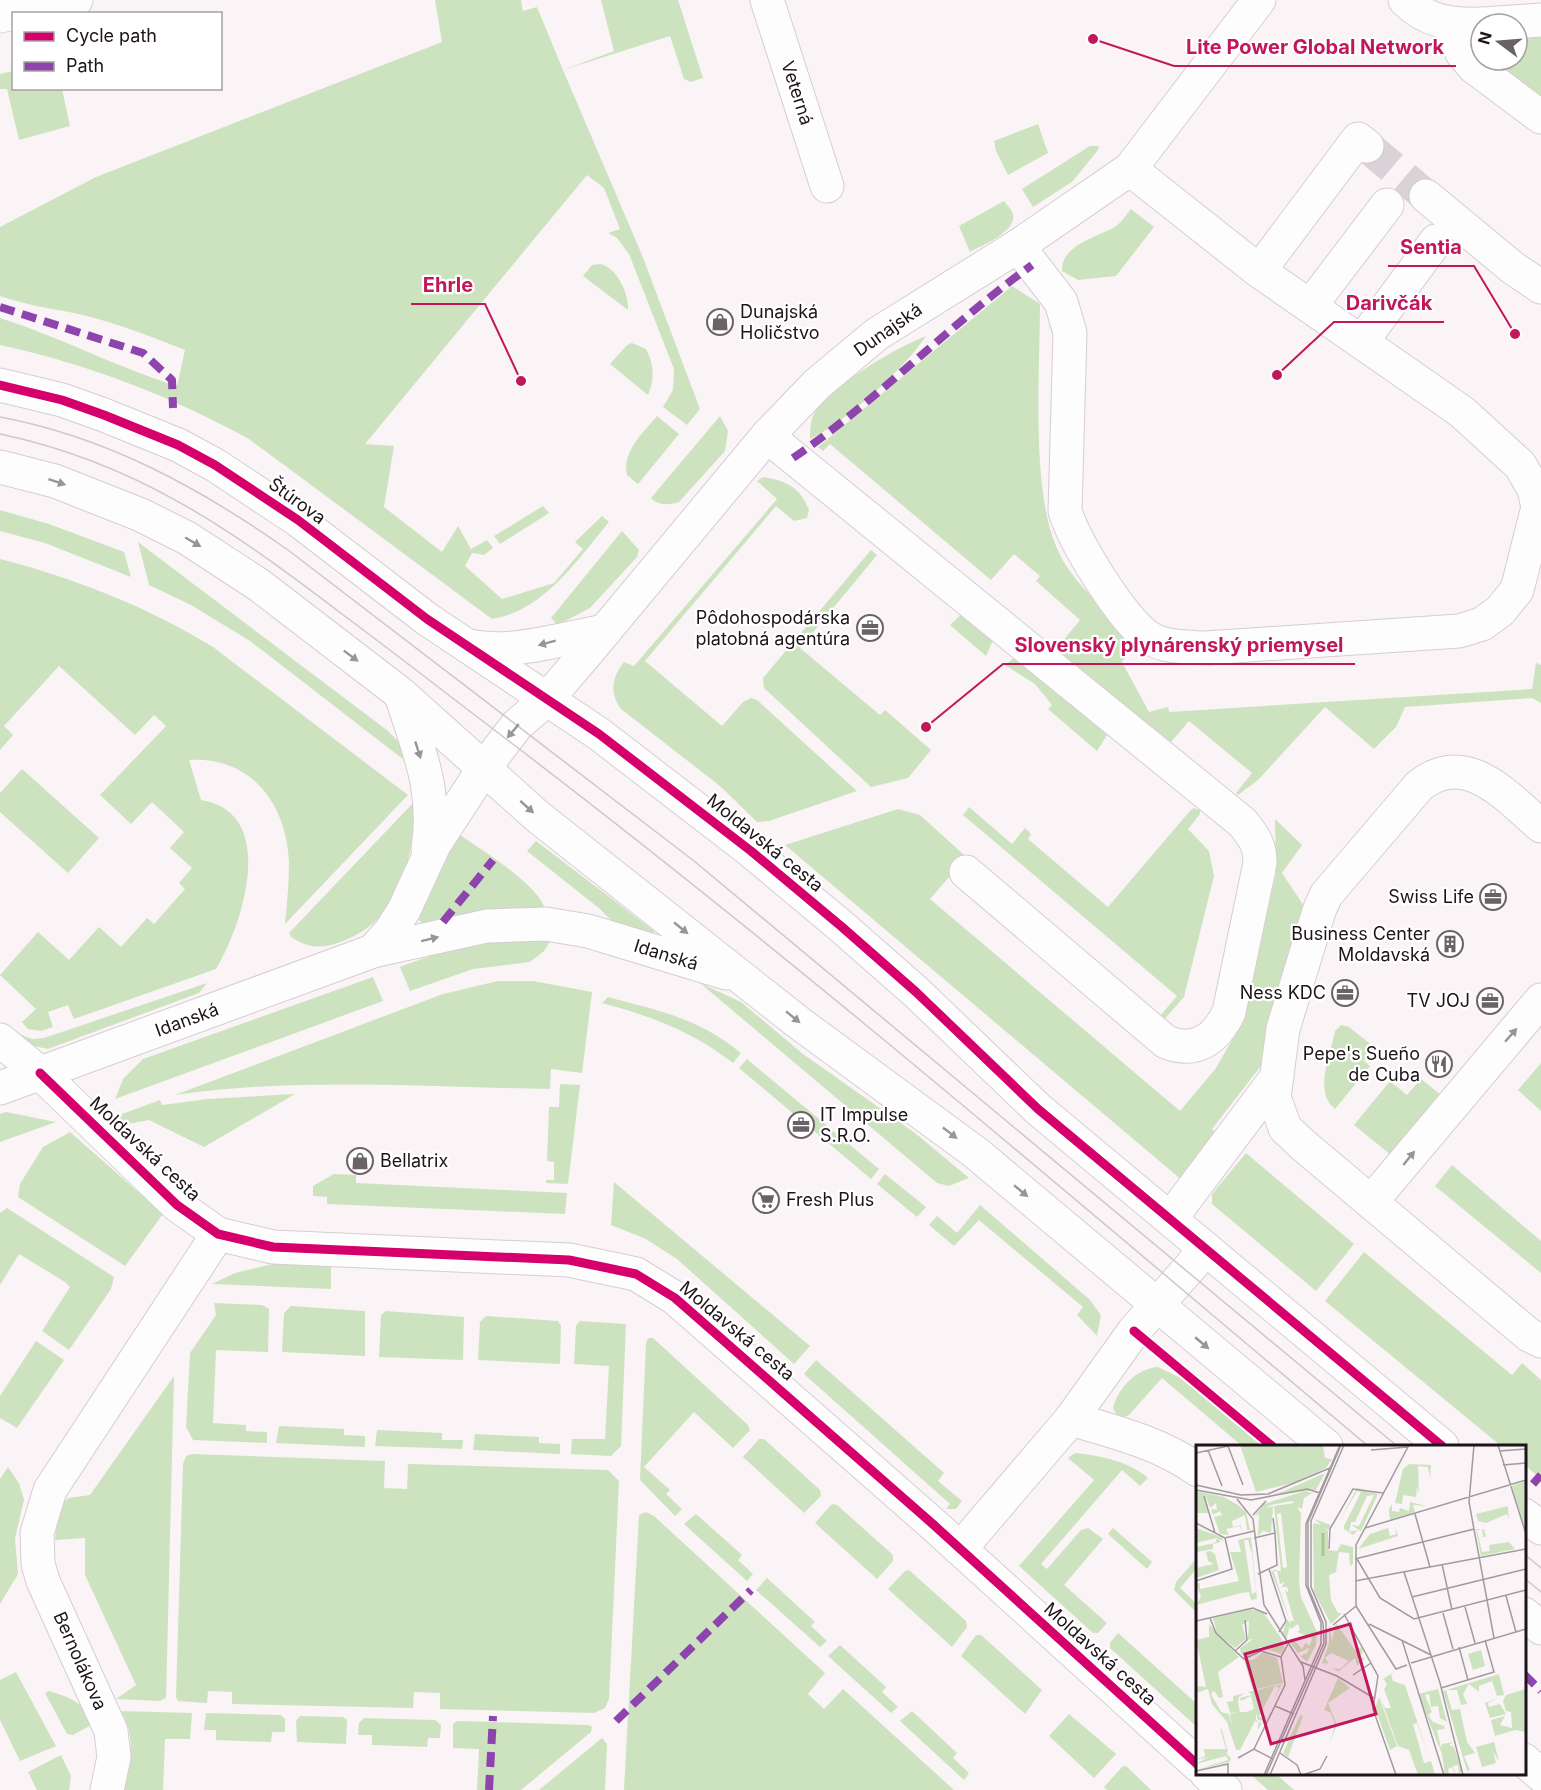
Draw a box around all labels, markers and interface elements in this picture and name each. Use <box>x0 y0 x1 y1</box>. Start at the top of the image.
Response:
legend <box>12 12 222 90</box>
north arrow <box>1469 12 1529 72</box>
text: Cycle path <box>66 25 157 46</box>
callout: Lite Power Global Network <box>1174 28 1456 66</box>
text: N <box>1473 29 1496 46</box>
text: Lite Power Global Network <box>1186 35 1444 59</box>
text: Path <box>66 55 104 76</box>
street label: Veterná <box>777 58 818 127</box>
callout: Sentia <box>1388 228 1474 266</box>
text: Sentia <box>1400 235 1462 259</box>
callout: Ehrle <box>411 266 485 304</box>
text: Ehrle <box>423 273 473 297</box>
callout: Darivčák <box>1334 284 1444 322</box>
text: Darivčák <box>1346 291 1433 315</box>
street label: Dunajská <box>850 299 926 361</box>
place label: Dunajská Holičstvo <box>740 301 819 343</box>
shop icon: Dunajská Holičstvo <box>705 307 735 337</box>
street label: Štúrova <box>265 472 330 528</box>
one-way arrow <box>48 478 66 487</box>
one-way arrow <box>185 536 201 547</box>
place label: Pôdohospodárska platobná agentúra <box>695 607 850 649</box>
office icon: Pôdohospodárska platobná agentúra <box>855 613 885 643</box>
callout: Slovenský plynárenský priemysel <box>1003 626 1355 664</box>
text: Slovenský plynárenský priemysel <box>1015 633 1343 657</box>
one-way arrow <box>538 638 557 648</box>
one-way arrow <box>343 649 358 661</box>
one-way arrow <box>507 723 520 738</box>
one-way arrow <box>414 741 423 759</box>
street label: Moldavská cesta <box>703 789 828 896</box>
one-way arrow <box>519 800 534 813</box>
office icon: Swiss Life <box>1478 882 1508 912</box>
place label: Swiss Life <box>1388 886 1474 907</box>
one-way arrow <box>673 921 689 934</box>
place label: Business Center Moldavská <box>1291 923 1430 965</box>
building icon: Business Center Moldavská <box>1435 929 1465 959</box>
one-way arrow <box>421 933 439 943</box>
street label: Idanská <box>631 935 701 974</box>
office icon: Ness KDC <box>1330 978 1360 1008</box>
place label: Ness KDC <box>1240 982 1326 1003</box>
office icon: TV JOJ <box>1475 986 1505 1016</box>
place label: TV JOJ <box>1407 990 1470 1011</box>
street label: Idanská <box>152 998 221 1041</box>
one-way arrow <box>785 1011 800 1023</box>
one-way arrow <box>1504 1028 1517 1043</box>
place label: Pepe's Sueño de Cuba <box>1303 1043 1420 1085</box>
restaurant icon: Pepe's Sueño de Cuba <box>1424 1049 1454 1079</box>
street label: Moldavská cesta <box>86 1092 205 1205</box>
place label: IT Impulse S.R.O. <box>820 1104 908 1146</box>
office icon: IT Impulse S.R.O. <box>786 1110 816 1140</box>
one-way arrow <box>941 1127 957 1139</box>
shop icon: Bellatrix <box>345 1146 375 1176</box>
place label: Bellatrix <box>380 1150 448 1171</box>
one-way arrow <box>1402 1150 1415 1166</box>
one-way arrow <box>1013 1184 1029 1197</box>
supermarket icon: Fresh Plus <box>751 1185 781 1215</box>
place label: Fresh Plus <box>786 1189 874 1210</box>
street label: Moldavská cesta <box>676 1277 799 1385</box>
one-way arrow <box>1194 1336 1210 1349</box>
inset map <box>1196 1445 1526 1775</box>
street label: Moldavská cesta <box>1040 1598 1161 1709</box>
street label: Bernolákova <box>49 1608 111 1713</box>

